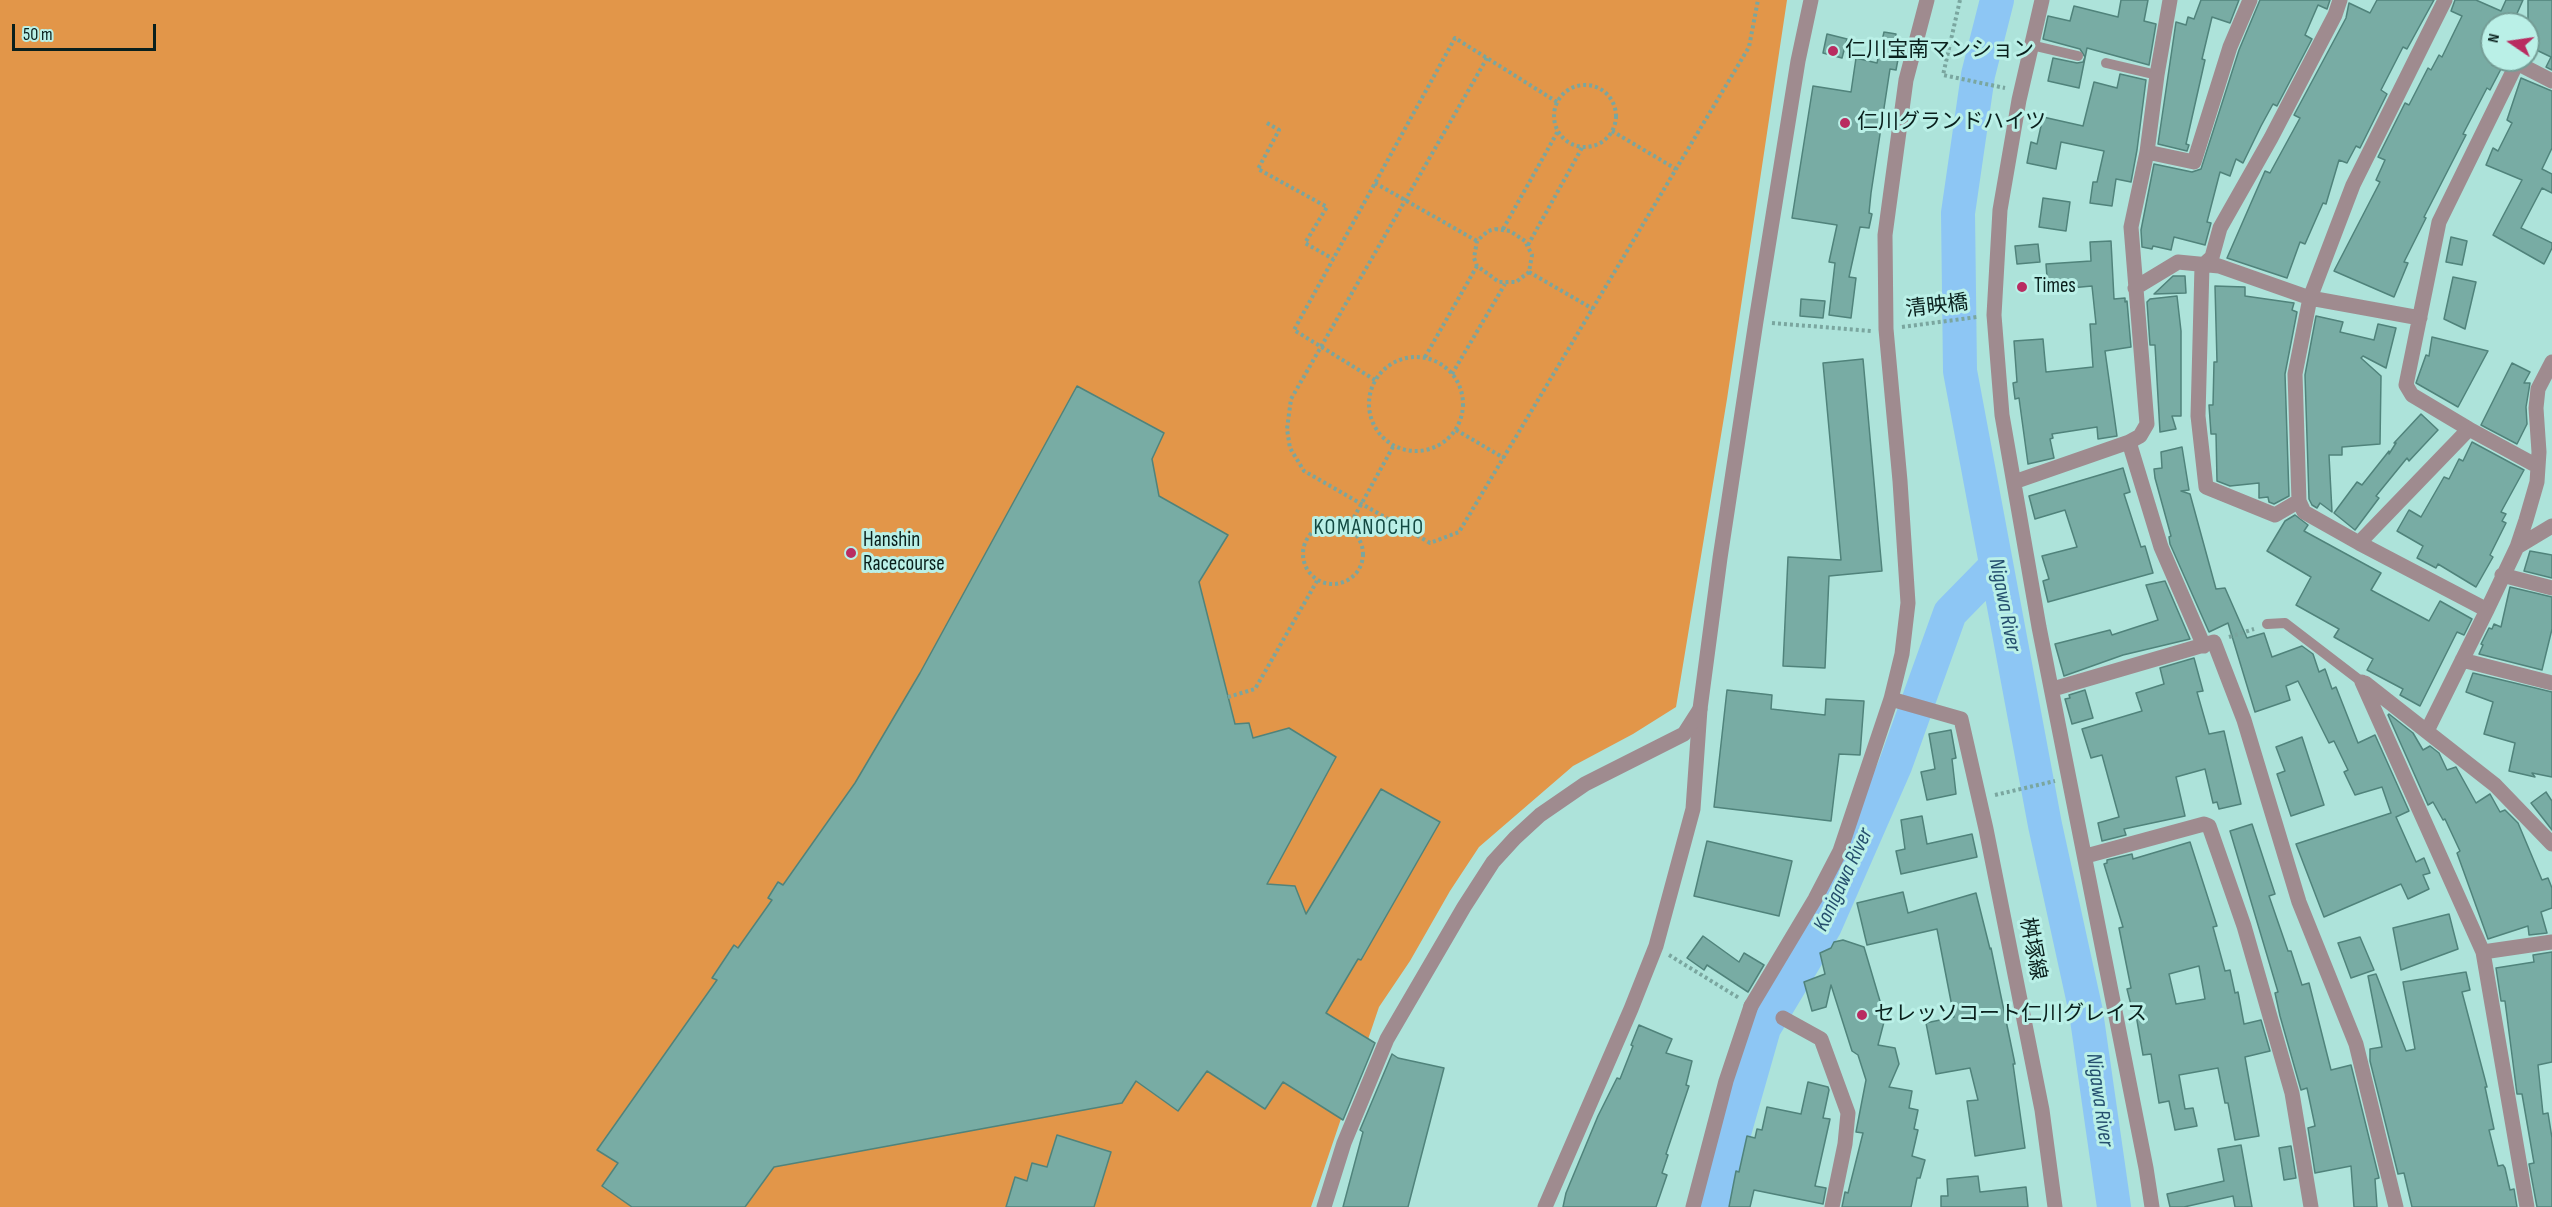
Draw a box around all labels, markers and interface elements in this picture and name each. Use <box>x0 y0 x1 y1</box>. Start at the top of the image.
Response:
scale bar <box>15 12 159 50</box>
north arrow <box>2480 12 2540 72</box>
text: 50 m <box>23 24 53 45</box>
text: N <box>2484 32 2504 45</box>
place label: 仁川宝南マンション <box>1845 38 2034 64</box>
marker: 仁川宝南マンション <box>1826 44 1840 58</box>
place label: 仁川グランドハイツ <box>1857 110 2046 136</box>
marker: 仁川グランドハイツ <box>1838 116 1852 130</box>
place label: Times <box>2034 274 2076 300</box>
marker: Times <box>2015 280 2029 294</box>
street label: 清映橋 <box>1904 291 1970 323</box>
district label: KOMANOCHO <box>1313 515 1425 541</box>
place label: Hanshin Racecourse <box>863 528 945 578</box>
marker: Hanshin Racecourse <box>844 546 858 560</box>
water label: Nigawa River <box>1982 556 2026 654</box>
water label: Konigawa River <box>1809 824 1879 936</box>
street label: 桝塚線 <box>2014 916 2050 982</box>
place label: セレッソコート仁川グレイス <box>1874 1002 2147 1028</box>
marker: セレッソコート仁川グレイス <box>1855 1008 1869 1022</box>
water label: Nigawa River <box>2079 1052 2119 1148</box>

